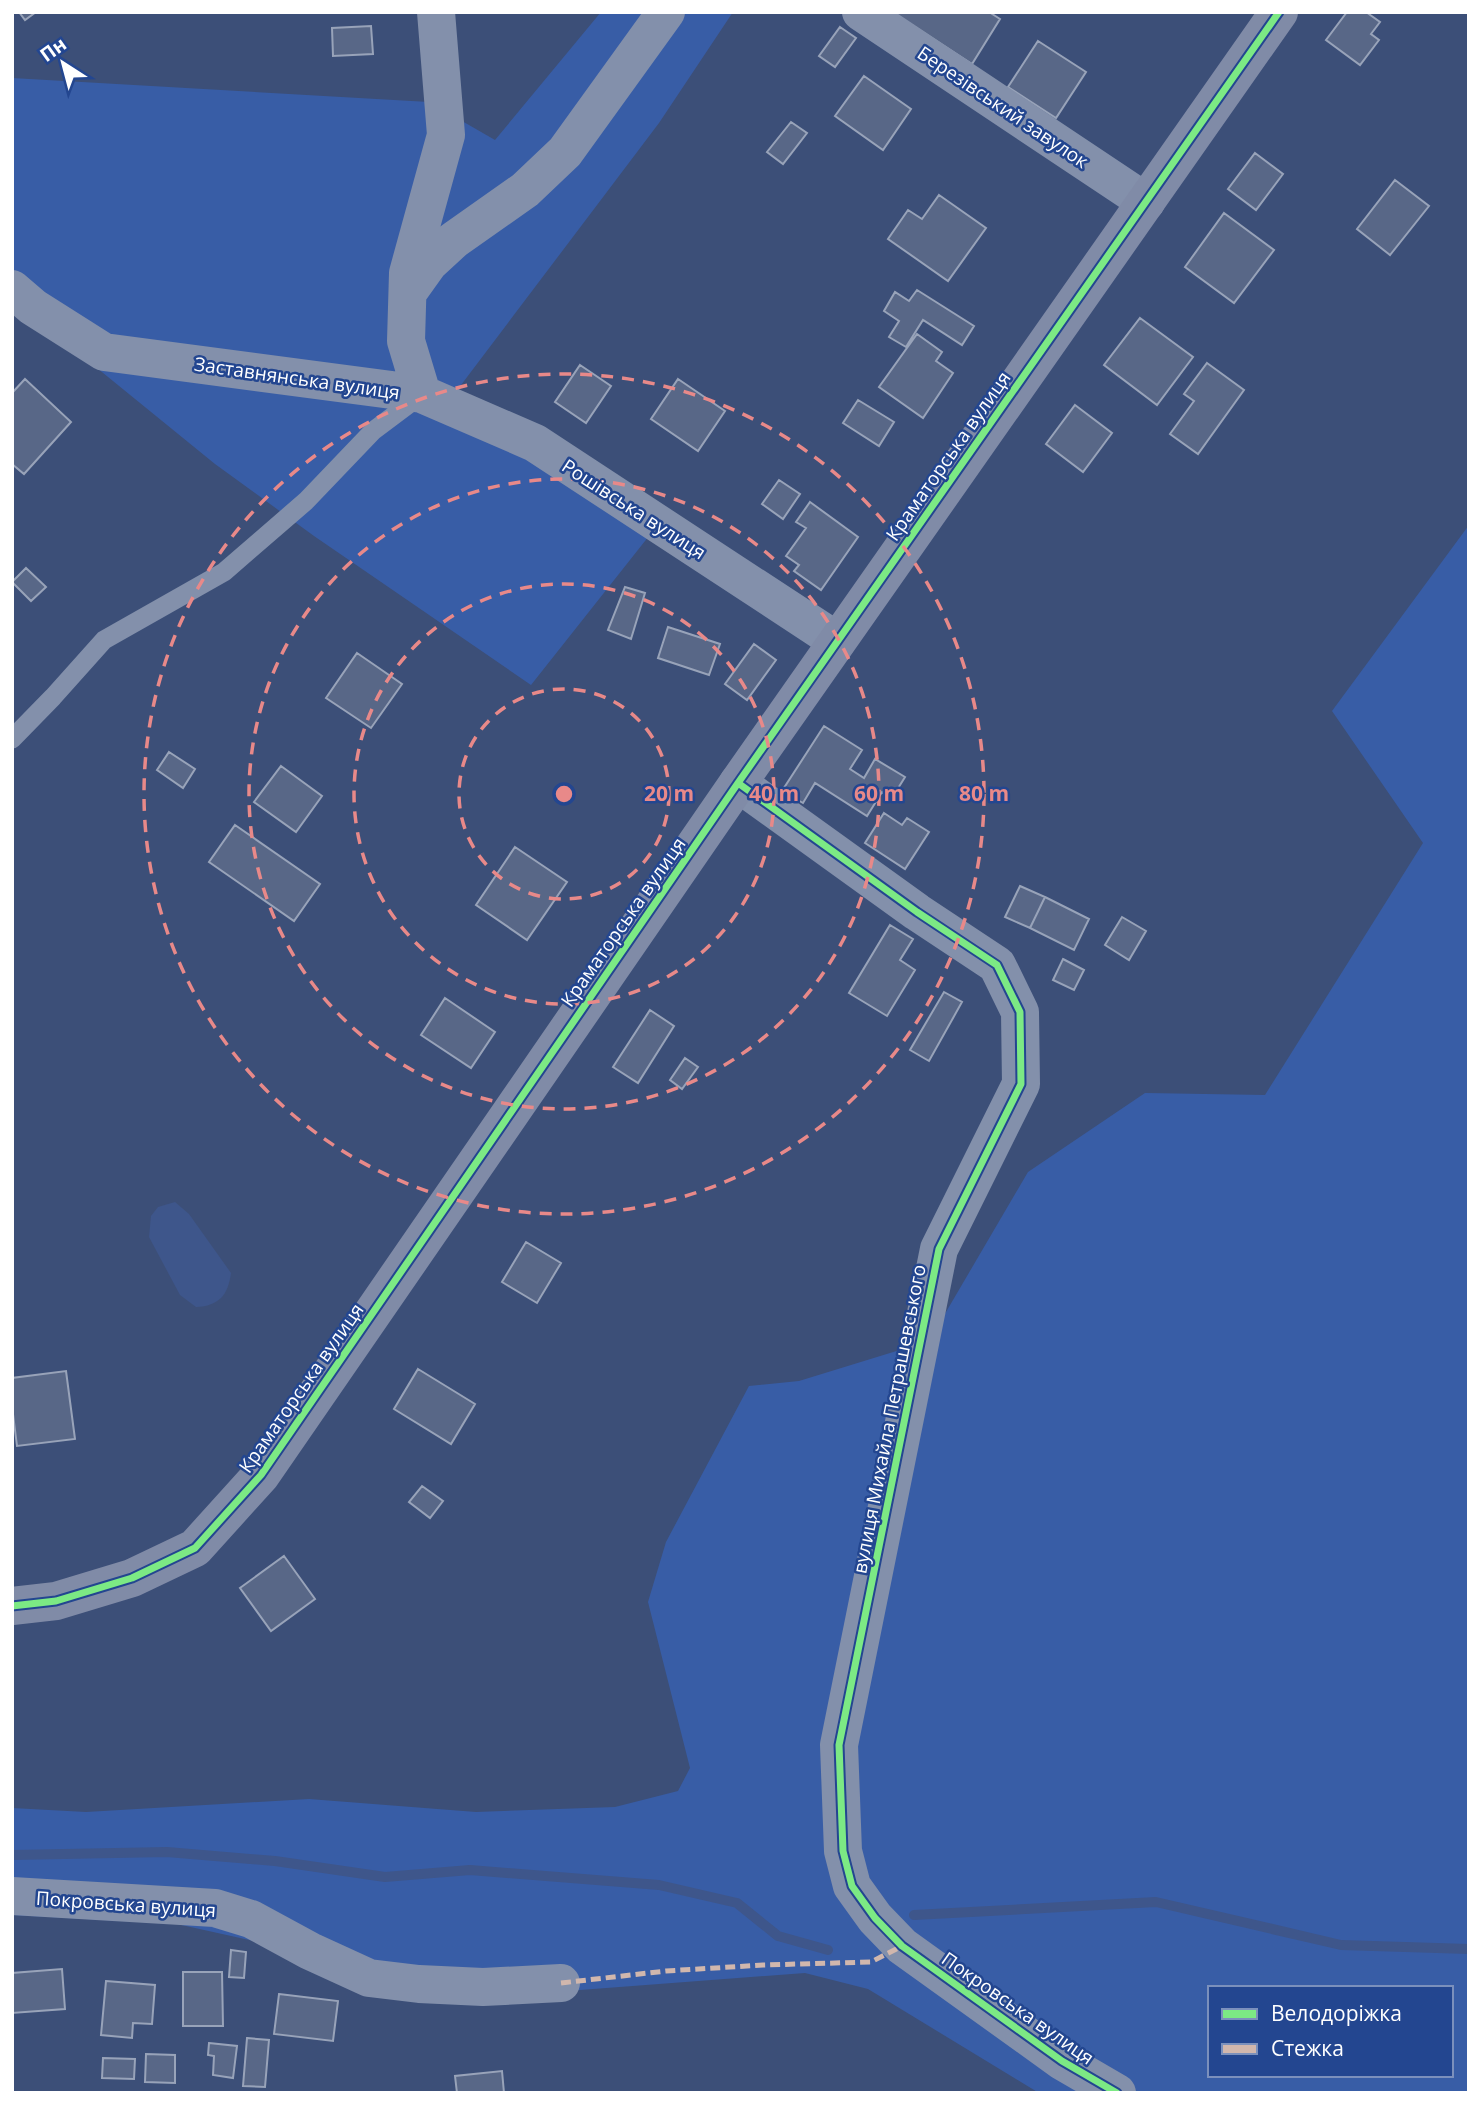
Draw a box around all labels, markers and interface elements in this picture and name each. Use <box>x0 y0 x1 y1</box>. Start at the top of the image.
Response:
north arrow <box>28 28 98 98</box>
text: Пн <box>35 31 71 68</box>
street label: Березівський завулок <box>912 40 1094 174</box>
street label: Заставнянська вулиця <box>193 351 401 405</box>
street label: Краматорська вулиця <box>880 366 1016 546</box>
street label: Рошівська вулиця <box>557 453 711 565</box>
text: 20 m <box>644 779 694 807</box>
text: 40 m <box>749 779 799 807</box>
text: 60 m <box>854 779 904 807</box>
text: 80 m <box>959 779 1009 807</box>
centre of rings <box>552 782 576 806</box>
street label: Краматорська вулиця <box>555 832 691 1012</box>
street label: вулиця Михайла Петрашевського <box>846 1262 932 1576</box>
street label: Краматорська вулиця <box>233 1298 369 1478</box>
street label: Покровська вулиця <box>35 1885 217 1923</box>
street label: Покровська вулиця <box>937 1946 1099 2070</box>
legend <box>1208 1986 1453 2077</box>
text: Велодоріжка <box>1271 1999 1402 2027</box>
text: Стежка <box>1271 2034 1344 2062</box>

